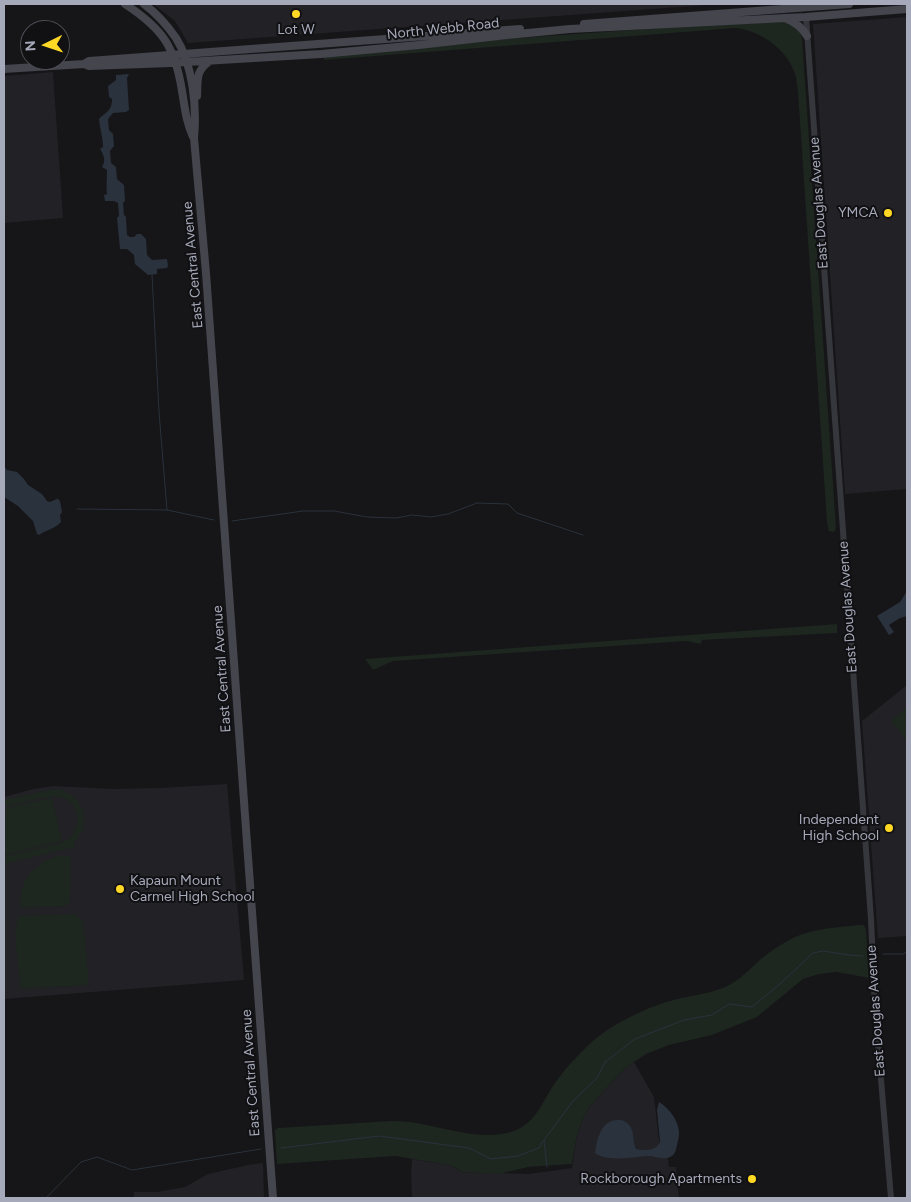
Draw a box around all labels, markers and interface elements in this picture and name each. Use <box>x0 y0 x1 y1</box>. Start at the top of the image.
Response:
marker: Lot W <box>290 8 302 20</box>
street label: North Webb Road <box>386 15 500 43</box>
north arrow <box>20 20 70 70</box>
place label: Lot W <box>277 22 315 38</box>
text: N <box>22 40 39 52</box>
street label: East Douglas Avenue <box>806 137 832 269</box>
street label: East Central Avenue <box>179 201 207 329</box>
place label: YMCA <box>838 205 878 221</box>
marker: YMCA <box>882 207 894 219</box>
street label: East Douglas Avenue <box>835 541 861 673</box>
street label: East Central Avenue <box>209 605 235 733</box>
place label: Independent High School <box>799 812 879 844</box>
marker: Independent High School <box>883 822 895 834</box>
place label: Kapaun Mount Carmel High School <box>130 873 255 906</box>
marker: Kapaun Mount Carmel High School <box>114 883 126 895</box>
street label: East Douglas Avenue <box>863 945 889 1077</box>
street label: East Central Avenue <box>238 1009 264 1137</box>
place label: Rockborough Apartments <box>580 1171 742 1187</box>
marker: Rockborough Apartments <box>746 1173 758 1185</box>

